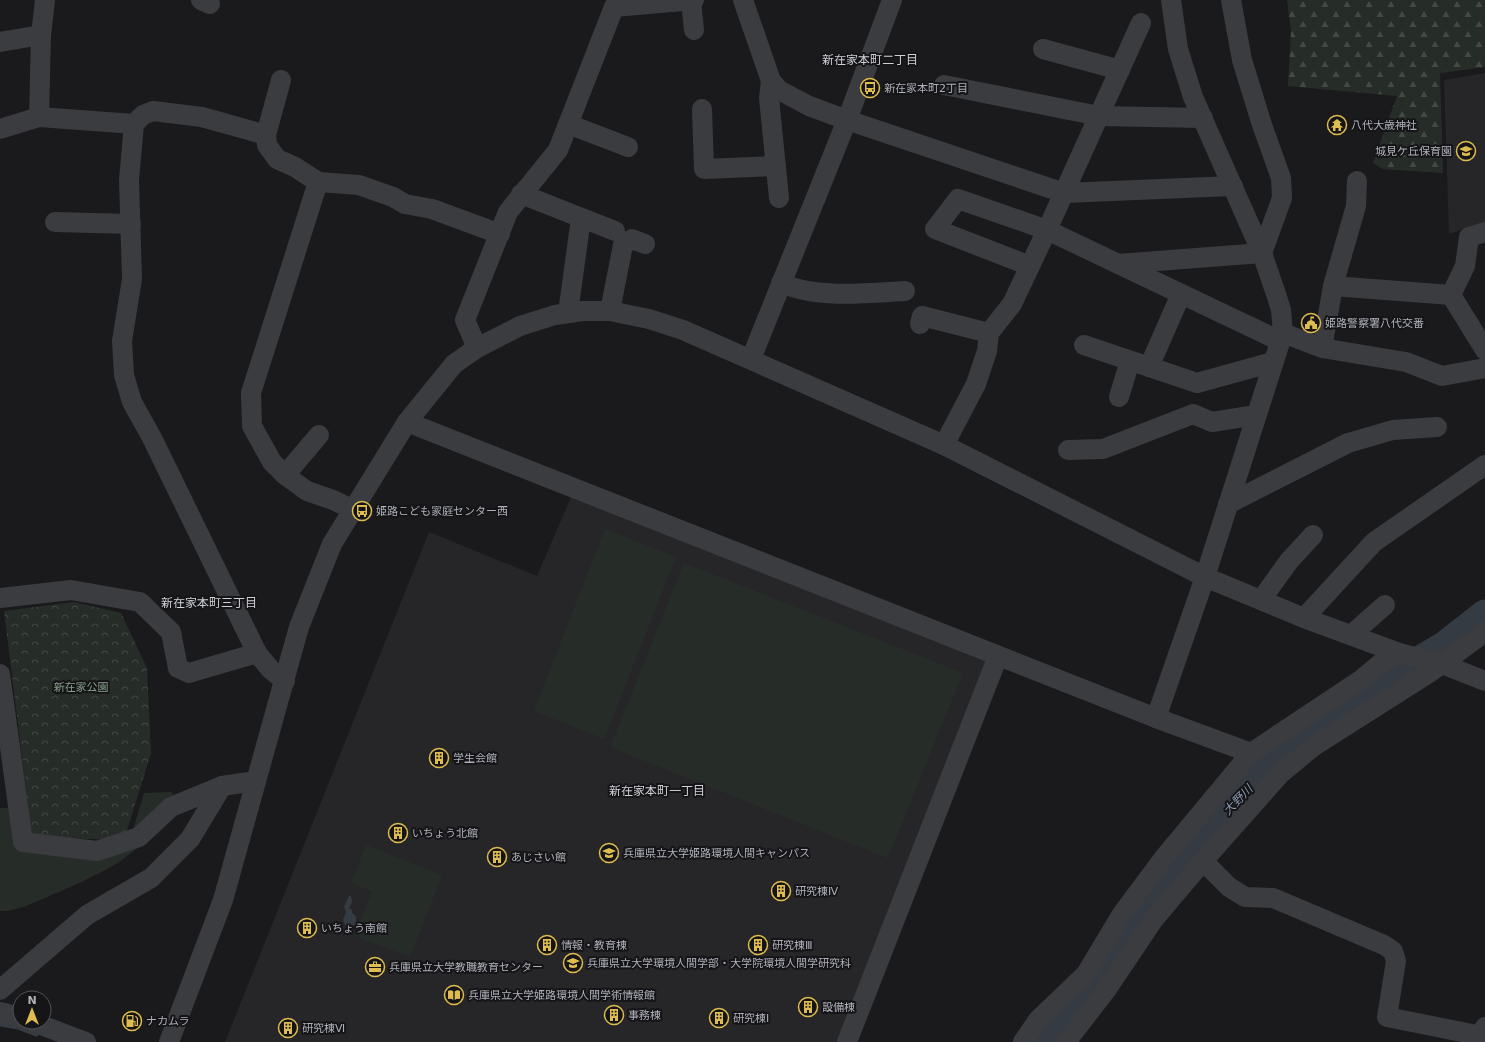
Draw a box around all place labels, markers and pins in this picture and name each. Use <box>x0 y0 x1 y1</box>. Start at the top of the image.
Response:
bus stop icon: 新在家本町2丁目 <box>859 77 881 99</box>
place label: 新在家本町2丁目 <box>884 82 968 95</box>
temple icon: 八代大歳神社 <box>1326 114 1348 136</box>
place label: 八代大歳神社 <box>1351 119 1417 132</box>
school or university icon: 城見ケ丘保育園 <box>1455 140 1477 162</box>
place label: 城見ケ丘保育園 <box>1375 145 1452 158</box>
public building icon: 姫路警察署八代交番 <box>1300 312 1322 334</box>
place label: 姫路警察署八代交番 <box>1325 317 1424 330</box>
bus stop icon: 姫路こども家庭センター西 <box>351 500 373 522</box>
place label: 姫路こども家庭センター西 <box>376 505 508 518</box>
building icon: 学生会館 <box>428 747 450 769</box>
place label: 学生会館 <box>453 752 497 765</box>
building icon: いちょう北館 <box>387 822 409 844</box>
place label: いちょう北館 <box>412 827 478 840</box>
school or university icon: 兵庫県立大学姫路環境人間キャンパス <box>598 842 620 864</box>
building icon: あじさい館 <box>486 846 508 868</box>
place label: 兵庫県立大学姫路環境人間キャンパス <box>623 847 810 860</box>
place label: あじさい館 <box>511 851 566 864</box>
building icon: 研究棟Ⅳ <box>770 880 792 902</box>
place label: 研究棟Ⅳ <box>795 885 839 898</box>
building icon: いちょう南館 <box>296 917 318 939</box>
place label: いちょう南館 <box>321 922 387 935</box>
building icon: 情報・教育棟 <box>536 934 558 956</box>
building icon: 研究棟Ⅲ <box>747 934 769 956</box>
place label: 情報・教育棟 <box>561 939 627 952</box>
place label: 研究棟Ⅲ <box>772 939 813 952</box>
school or university icon: 兵庫県立大学環境人間学部・大学院環境人間学研究科 <box>562 952 584 974</box>
office icon: 兵庫県立大学教職教育センター <box>364 956 386 978</box>
place label: 兵庫県立大学環境人間学部・大学院環境人間学研究科 <box>587 957 851 970</box>
place label: 兵庫県立大学教職教育センター <box>389 961 543 974</box>
library icon: 兵庫県立大学姫路環境人間学術情報館 <box>443 984 465 1006</box>
place label: 兵庫県立大学姫路環境人間学術情報館 <box>468 989 655 1002</box>
building icon: 設備棟 <box>797 996 819 1018</box>
place label: 設備棟 <box>822 1001 855 1014</box>
building icon: 事務棟 <box>603 1004 625 1026</box>
building icon: 研究棟Ⅰ <box>708 1007 730 1029</box>
place label: 事務棟 <box>628 1009 661 1022</box>
fuel station icon: ナカムラ <box>121 1010 143 1032</box>
place label: 研究棟Ⅰ <box>733 1012 769 1025</box>
place label: ナカムラ <box>146 1015 189 1028</box>
building icon: 研究棟Ⅵ <box>277 1017 299 1039</box>
place label: 研究棟Ⅵ <box>302 1022 345 1035</box>

